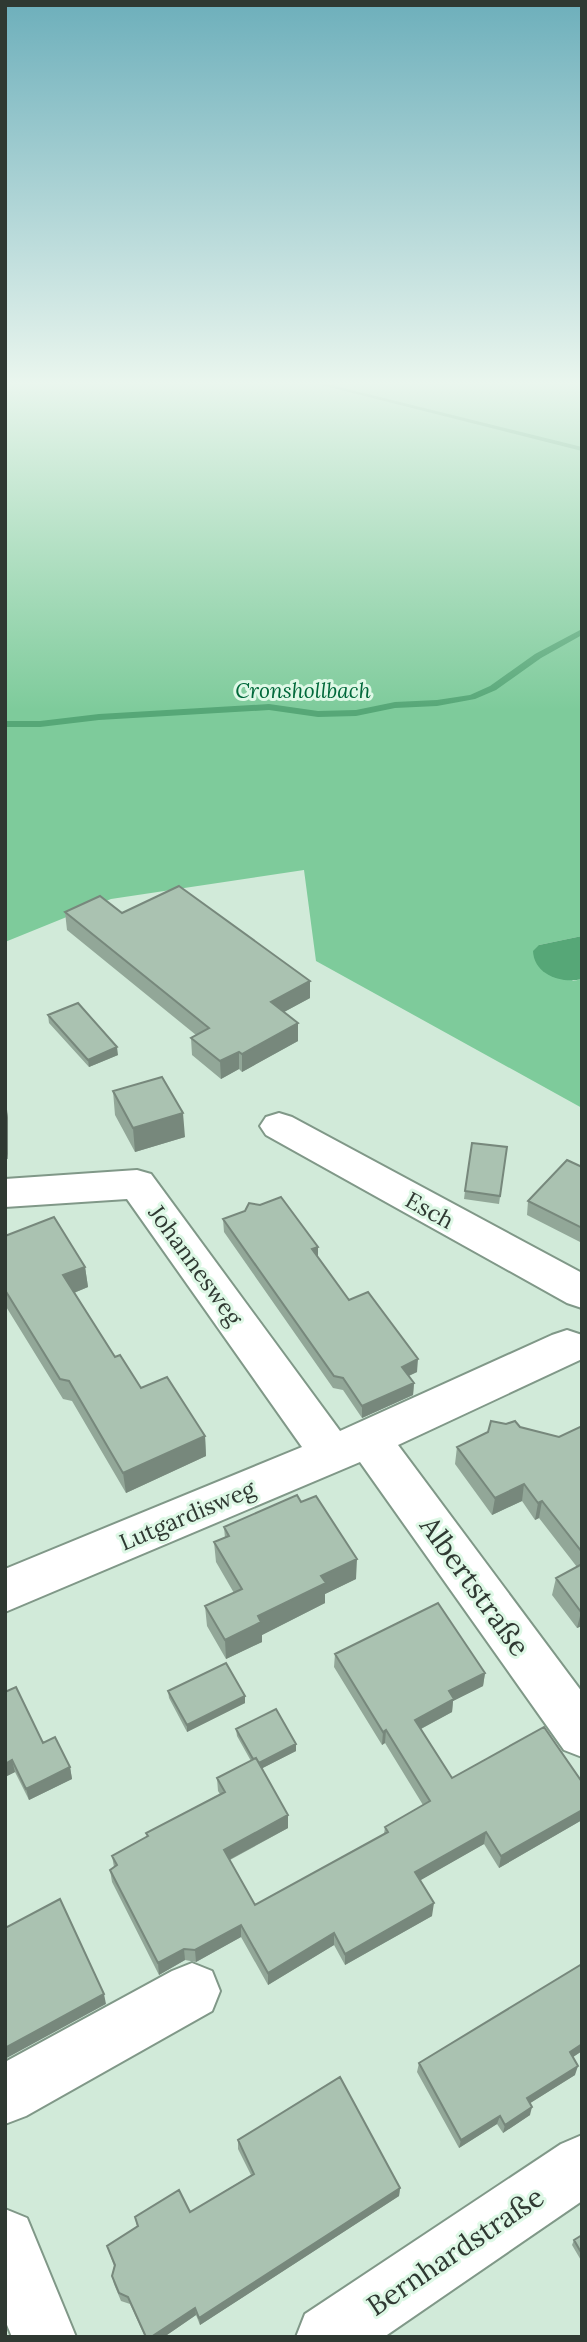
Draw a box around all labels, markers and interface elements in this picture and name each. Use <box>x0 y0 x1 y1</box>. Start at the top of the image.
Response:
water label: Cronshollbach <box>235 677 371 704</box>
street label: Esch <box>401 1185 460 1235</box>
street label: Johannesweg <box>142 1198 250 1332</box>
street label: Lutgardisweg <box>115 1473 260 1557</box>
street label: Albertstraße <box>412 1508 538 1663</box>
street label: Bernhardstraße <box>360 2178 550 2324</box>

